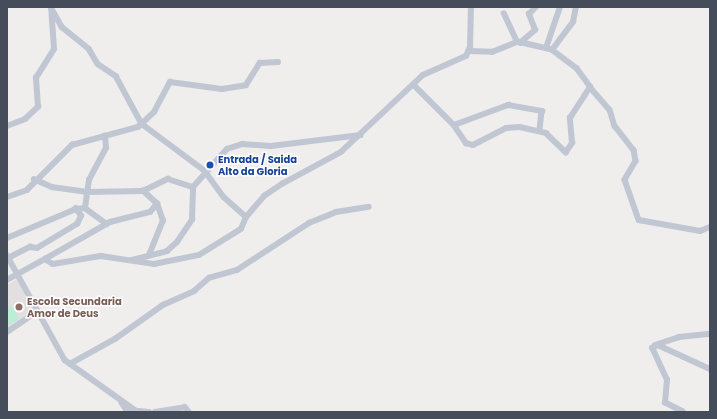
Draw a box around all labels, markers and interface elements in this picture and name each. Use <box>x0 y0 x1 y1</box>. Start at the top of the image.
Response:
place label: Entrada / Saida Alto da Gloria <box>218 153 297 176</box>
marker: Entrada / Saida Alto da Gloria <box>205 160 215 170</box>
place label: Escola Secundaria Amor de Deus <box>27 295 122 318</box>
marker: Escola Secundaria Amor de Deus <box>14 302 24 312</box>

